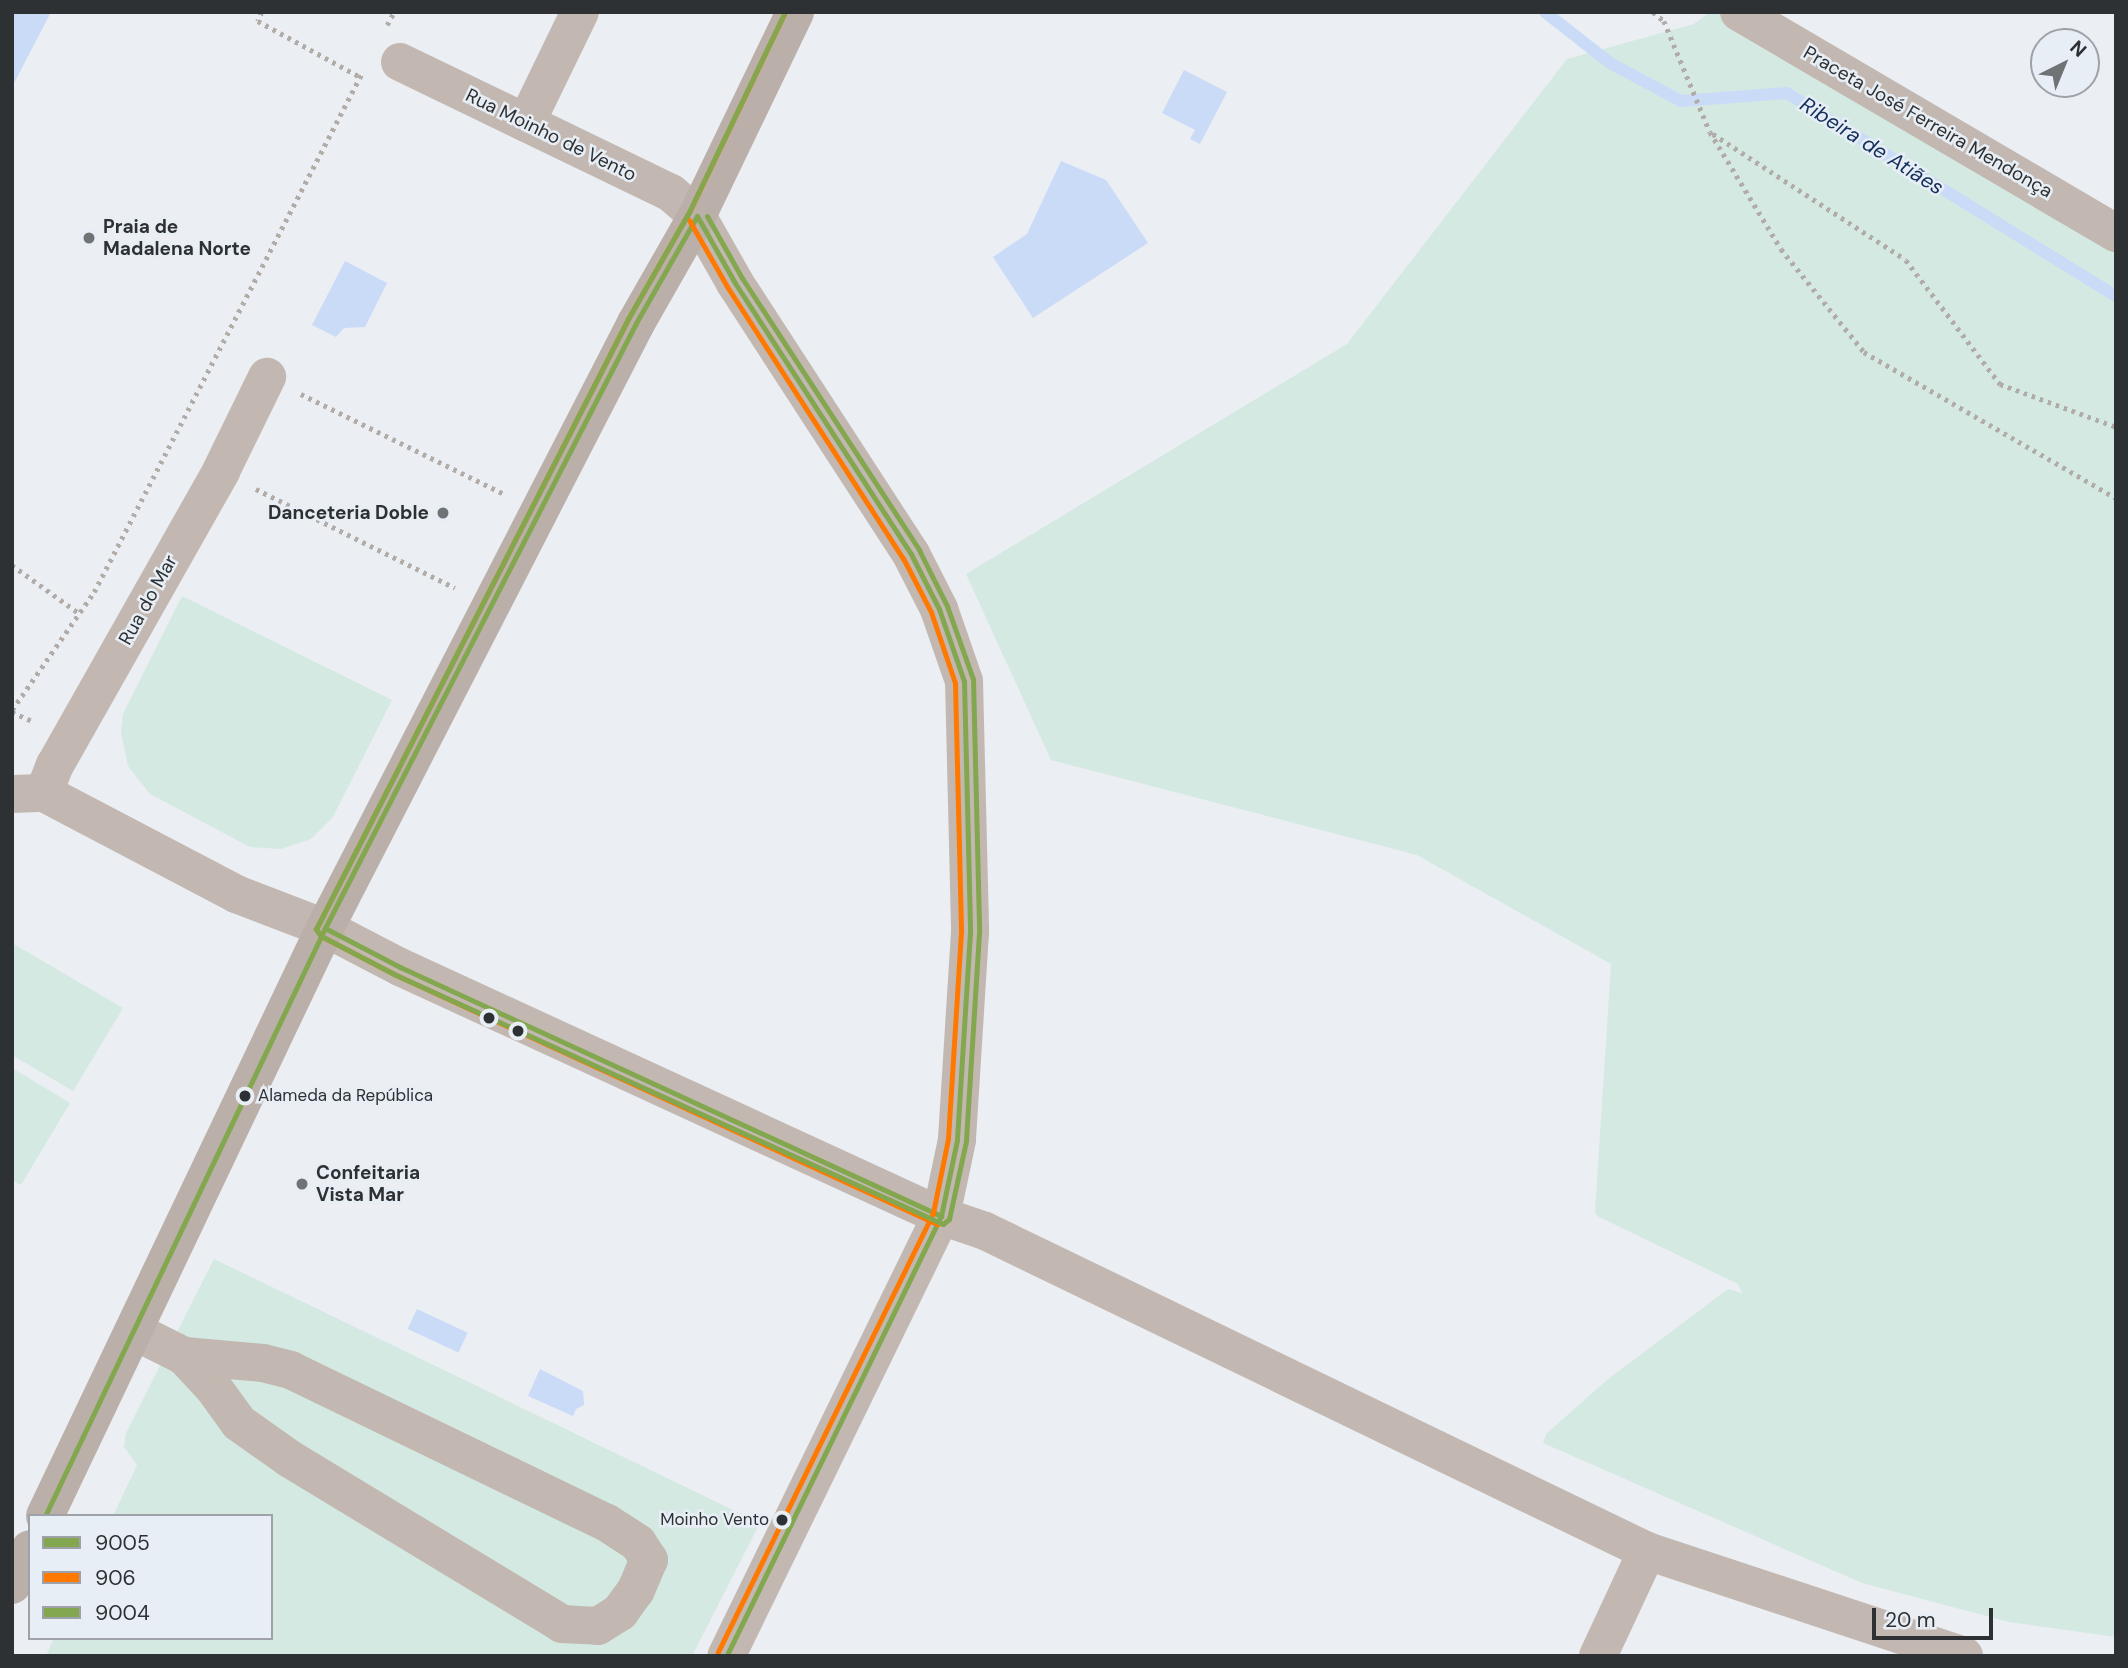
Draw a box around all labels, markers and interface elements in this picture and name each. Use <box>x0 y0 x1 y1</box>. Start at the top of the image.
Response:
north arrow <box>2030 28 2100 98</box>
text: N <box>2065 35 2092 63</box>
street label: Praceta José Ferreira Mendonça <box>1799 41 2057 203</box>
street label: Rua Moinho de Vento <box>462 84 640 186</box>
water label: Ribeira de Atiães <box>1796 92 1948 200</box>
place label: Praia de Madalena Norte <box>103 216 251 260</box>
marker: Praia de Madalena Norte <box>81 230 97 246</box>
place label: Danceteria Doble <box>268 502 429 524</box>
marker: Danceteria Doble <box>435 505 451 521</box>
street label: Rua do Mar <box>114 551 182 649</box>
unlabelled marker <box>482 1011 496 1025</box>
unlabelled marker <box>511 1024 525 1038</box>
place label: Alameda da República <box>258 1086 433 1106</box>
marker: Alameda da República <box>238 1089 252 1103</box>
place label: Confeitaria Vista Mar <box>316 1162 420 1206</box>
marker: Confeitaria Vista Mar <box>294 1176 310 1192</box>
place label: Moinho Vento <box>660 1510 769 1530</box>
marker: Moinho Vento <box>775 1513 789 1527</box>
legend <box>28 1514 273 1640</box>
text: 9005 <box>95 1529 150 1557</box>
text: 906 <box>95 1564 136 1592</box>
scale bar <box>1876 1594 1997 1638</box>
text: 9004 <box>95 1599 150 1627</box>
text: 20 m <box>1885 1606 1936 1634</box>

